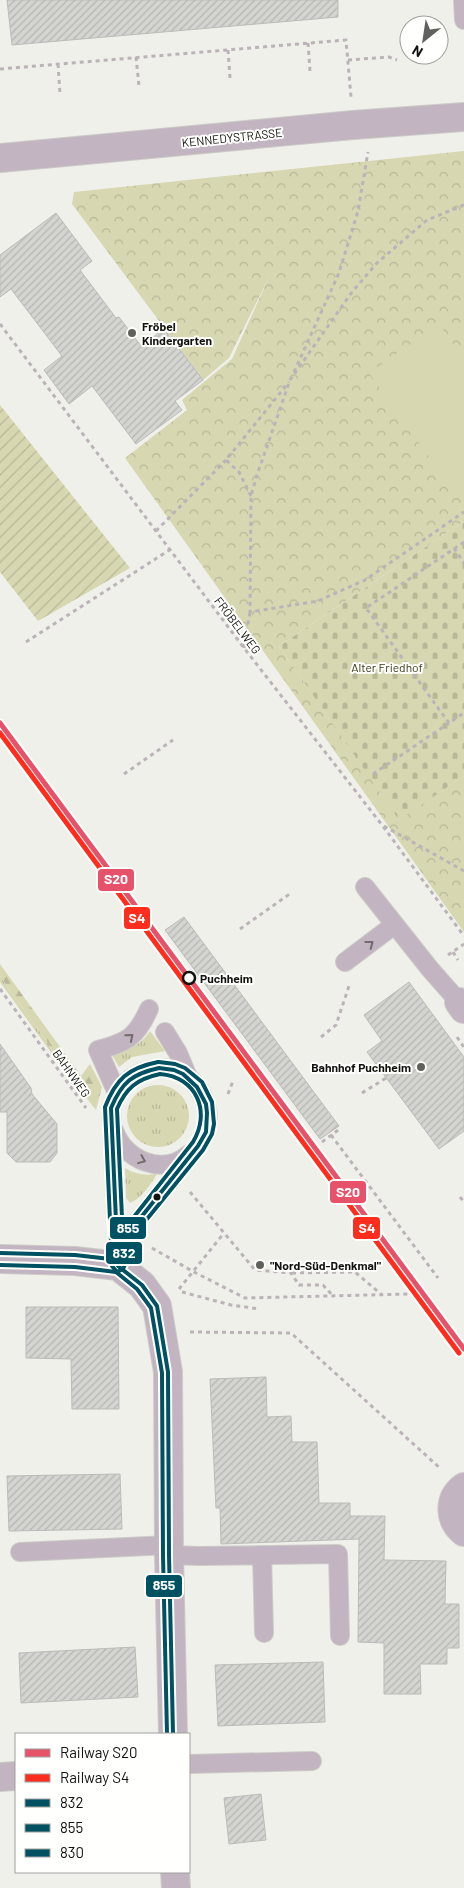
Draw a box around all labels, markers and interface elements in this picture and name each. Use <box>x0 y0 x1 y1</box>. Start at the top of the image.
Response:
north arrow <box>399 15 449 65</box>
text: N <box>409 42 426 61</box>
street label: KENNEDYSTRASSE <box>181 125 283 149</box>
place label: Fröbel Kindergarten <box>142 319 212 347</box>
marker: Fröbel Kindergarten <box>126 327 138 339</box>
street label: FRÖBELWEG <box>212 594 264 656</box>
park label: Alter Friedhof <box>351 660 423 674</box>
line badge: S20 <box>97 868 135 892</box>
text: S20 <box>104 870 128 887</box>
line badge: S4 <box>123 906 151 930</box>
text: S4 <box>129 909 145 926</box>
one-way arrow <box>364 941 374 950</box>
marker: Puchheim <box>182 971 196 985</box>
place label: Puchheim <box>200 971 253 985</box>
one-way arrow <box>124 1033 133 1042</box>
street label: BAHNWEG <box>50 1046 94 1100</box>
place label: Bahnhof Puchheim <box>311 1060 411 1074</box>
marker: Bahnhof Puchheim <box>415 1061 427 1073</box>
one-way arrow <box>137 1154 146 1164</box>
line badge: S20 <box>329 1180 367 1204</box>
text: S20 <box>336 1183 360 1200</box>
unlabelled marker <box>152 1192 162 1202</box>
line badge: 855 <box>109 1216 147 1240</box>
line badge: S4 <box>352 1216 381 1240</box>
text: 855 <box>117 1219 140 1236</box>
text: S4 <box>359 1219 375 1236</box>
line badge: 832 <box>105 1241 143 1265</box>
text: 832 <box>113 1244 136 1261</box>
place label: "Nord-Süd-Denkmal" <box>270 1258 382 1272</box>
marker: "Nord-Süd-Denkmal" <box>254 1259 266 1271</box>
line badge: 855 <box>145 1574 183 1598</box>
text: 855 <box>153 1576 176 1593</box>
legend <box>15 1733 190 1873</box>
text: Railway S20 <box>60 1743 138 1761</box>
text: Railway S4 <box>60 1768 129 1786</box>
text: 832 <box>60 1793 84 1811</box>
text: 855 <box>60 1818 83 1836</box>
text: 830 <box>60 1843 84 1861</box>

